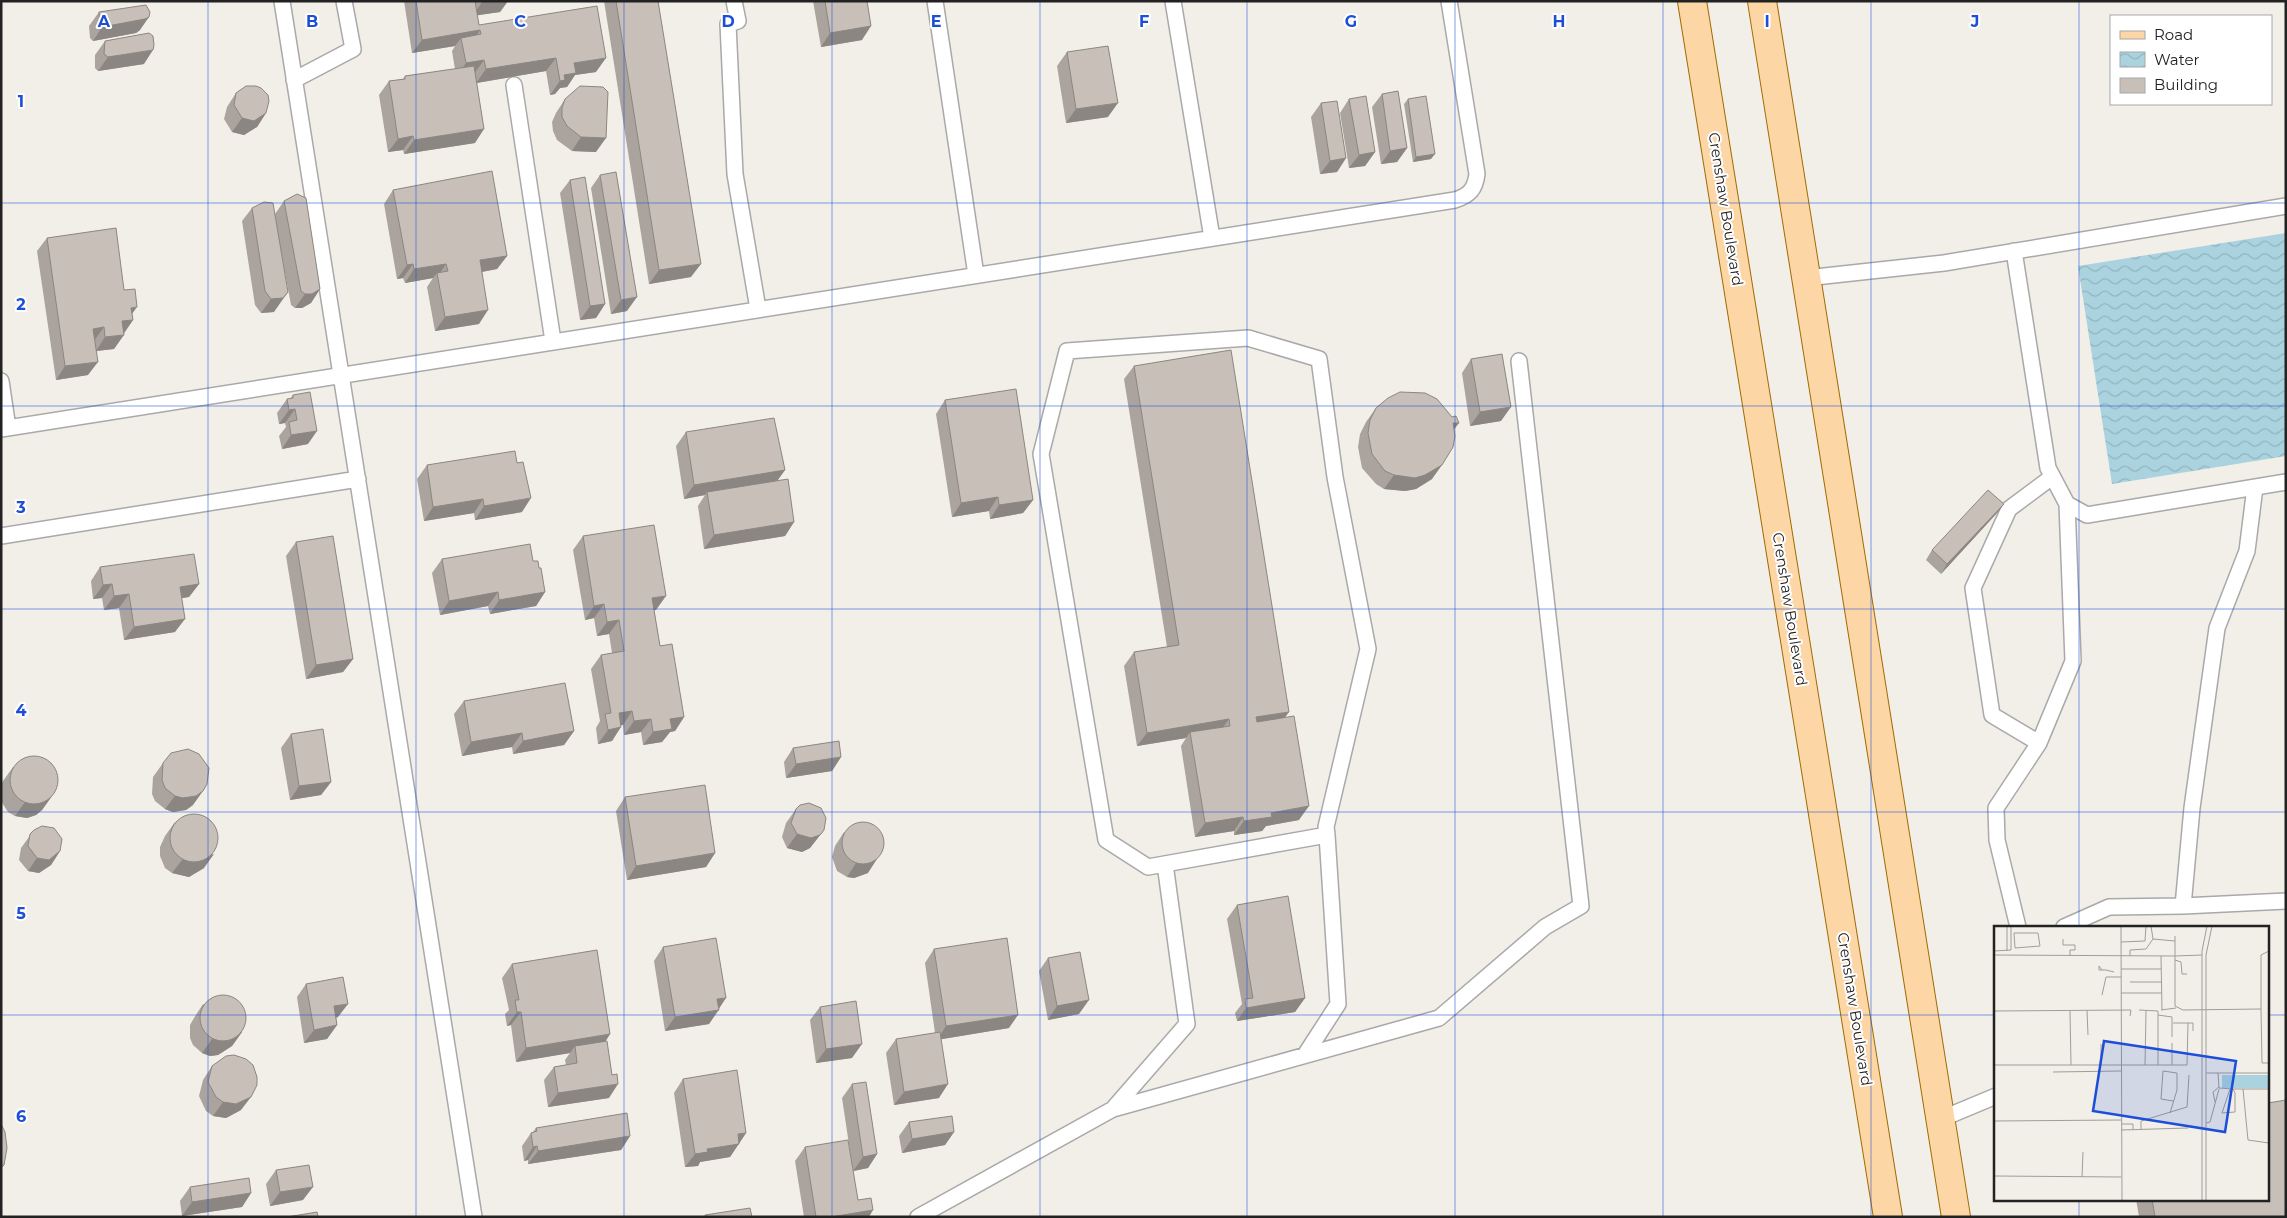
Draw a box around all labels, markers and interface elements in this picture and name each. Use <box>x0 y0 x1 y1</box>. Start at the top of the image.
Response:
text: A <box>97 12 111 31</box>
text: B <box>306 12 318 31</box>
text: C <box>514 12 526 31</box>
text: D <box>721 12 735 31</box>
text: E <box>931 12 941 31</box>
text: F <box>1139 12 1149 31</box>
text: G <box>1345 12 1357 31</box>
text: H <box>1553 12 1565 31</box>
text: I <box>1764 12 1770 31</box>
text: J <box>1970 12 1979 31</box>
legend <box>2110 15 2272 105</box>
text: Road <box>2154 25 2193 44</box>
text: Water <box>2154 50 2200 69</box>
text: Building <box>2154 75 2218 94</box>
text: 1 <box>18 92 24 111</box>
street label: Crenshaw Boulevard <box>1704 131 1748 287</box>
text: 2 <box>16 295 26 314</box>
text: 3 <box>15 498 26 517</box>
street label: Crenshaw Boulevard <box>1768 531 1812 687</box>
text: 4 <box>15 701 27 720</box>
text: 5 <box>16 904 26 923</box>
inset map <box>1994 926 2270 1200</box>
street label: Crenshaw Boulevard <box>1833 931 1877 1087</box>
text: 6 <box>16 1107 26 1126</box>

